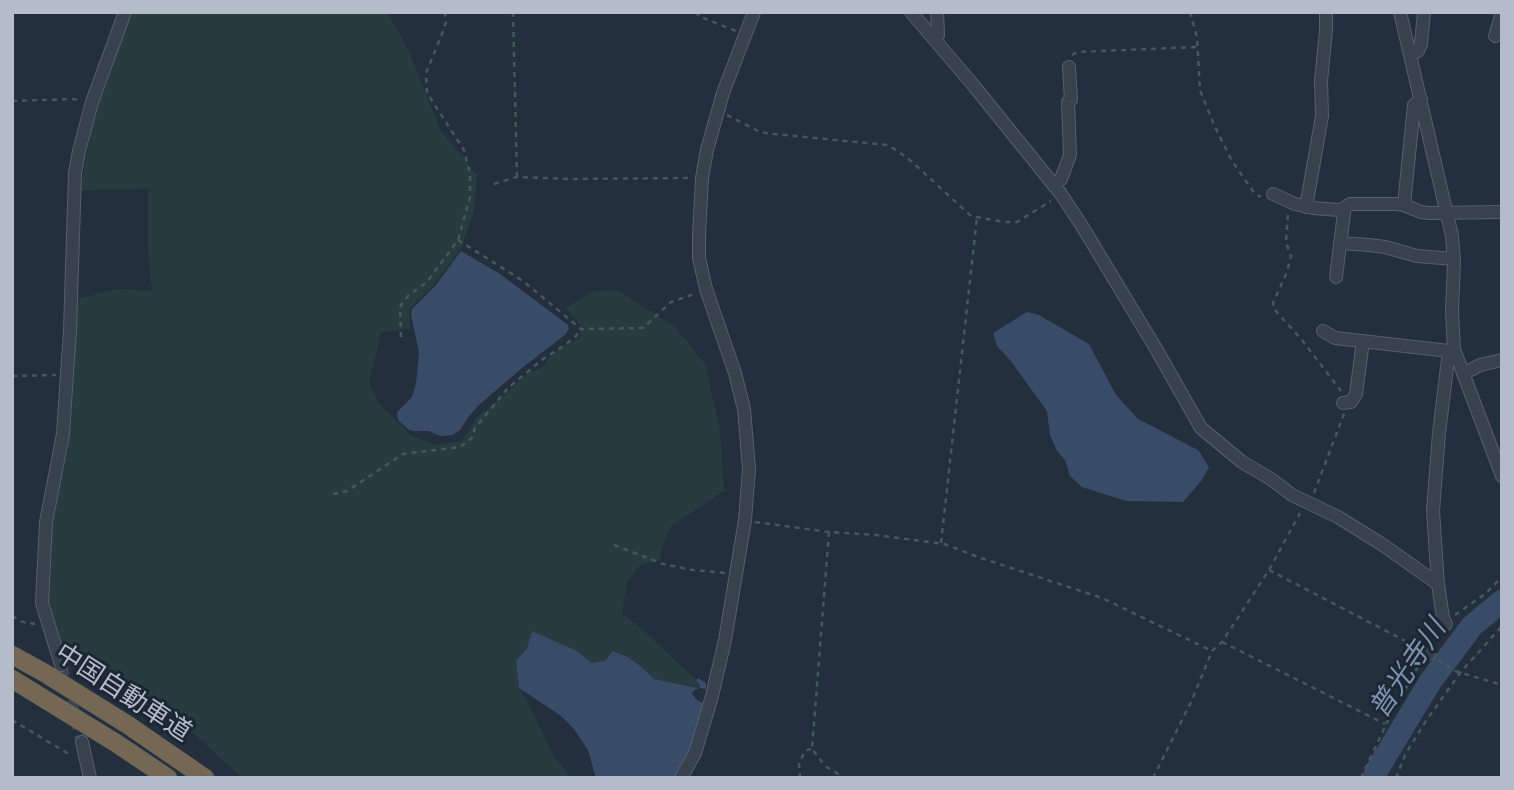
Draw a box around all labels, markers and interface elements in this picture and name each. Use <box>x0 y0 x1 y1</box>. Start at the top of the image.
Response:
water label: 普光寺川 <box>1363 613 1453 725</box>
street label: 中国自動車道 <box>49 637 197 749</box>

